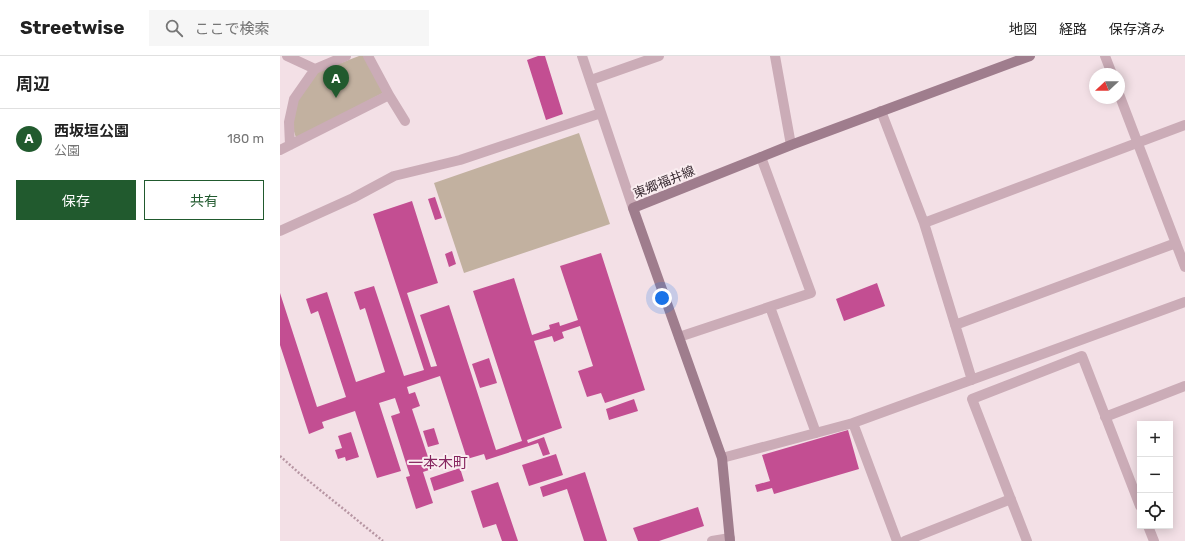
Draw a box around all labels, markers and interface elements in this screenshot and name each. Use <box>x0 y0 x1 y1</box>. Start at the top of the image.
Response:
search box <box>149 10 429 46</box>
text: Streetwise <box>20 16 125 39</box>
icon: search <box>163 17 185 39</box>
text: ここで検索 <box>195 20 270 38</box>
text: 地図 <box>1009 21 1037 38</box>
text: 経路 <box>1059 21 1087 38</box>
text: 保存済み <box>1109 21 1165 38</box>
pin: A <box>323 65 349 98</box>
north arrow <box>1089 68 1125 104</box>
text: 周辺 <box>16 74 50 94</box>
text: 西坂垣公園 <box>54 122 129 140</box>
text: A <box>24 131 34 146</box>
text: 180 m <box>227 131 264 146</box>
text: 公園 <box>54 143 80 158</box>
street label: 東郷福井線 <box>631 163 697 201</box>
button: 保存 <box>16 180 136 220</box>
button: 共有 <box>144 180 264 220</box>
your location <box>652 288 672 308</box>
map controls <box>1137 421 1173 529</box>
button: + <box>1137 421 1173 457</box>
district label: 一本木町 <box>408 454 468 472</box>
button: − <box>1137 457 1173 493</box>
button: locate <box>1137 493 1173 529</box>

